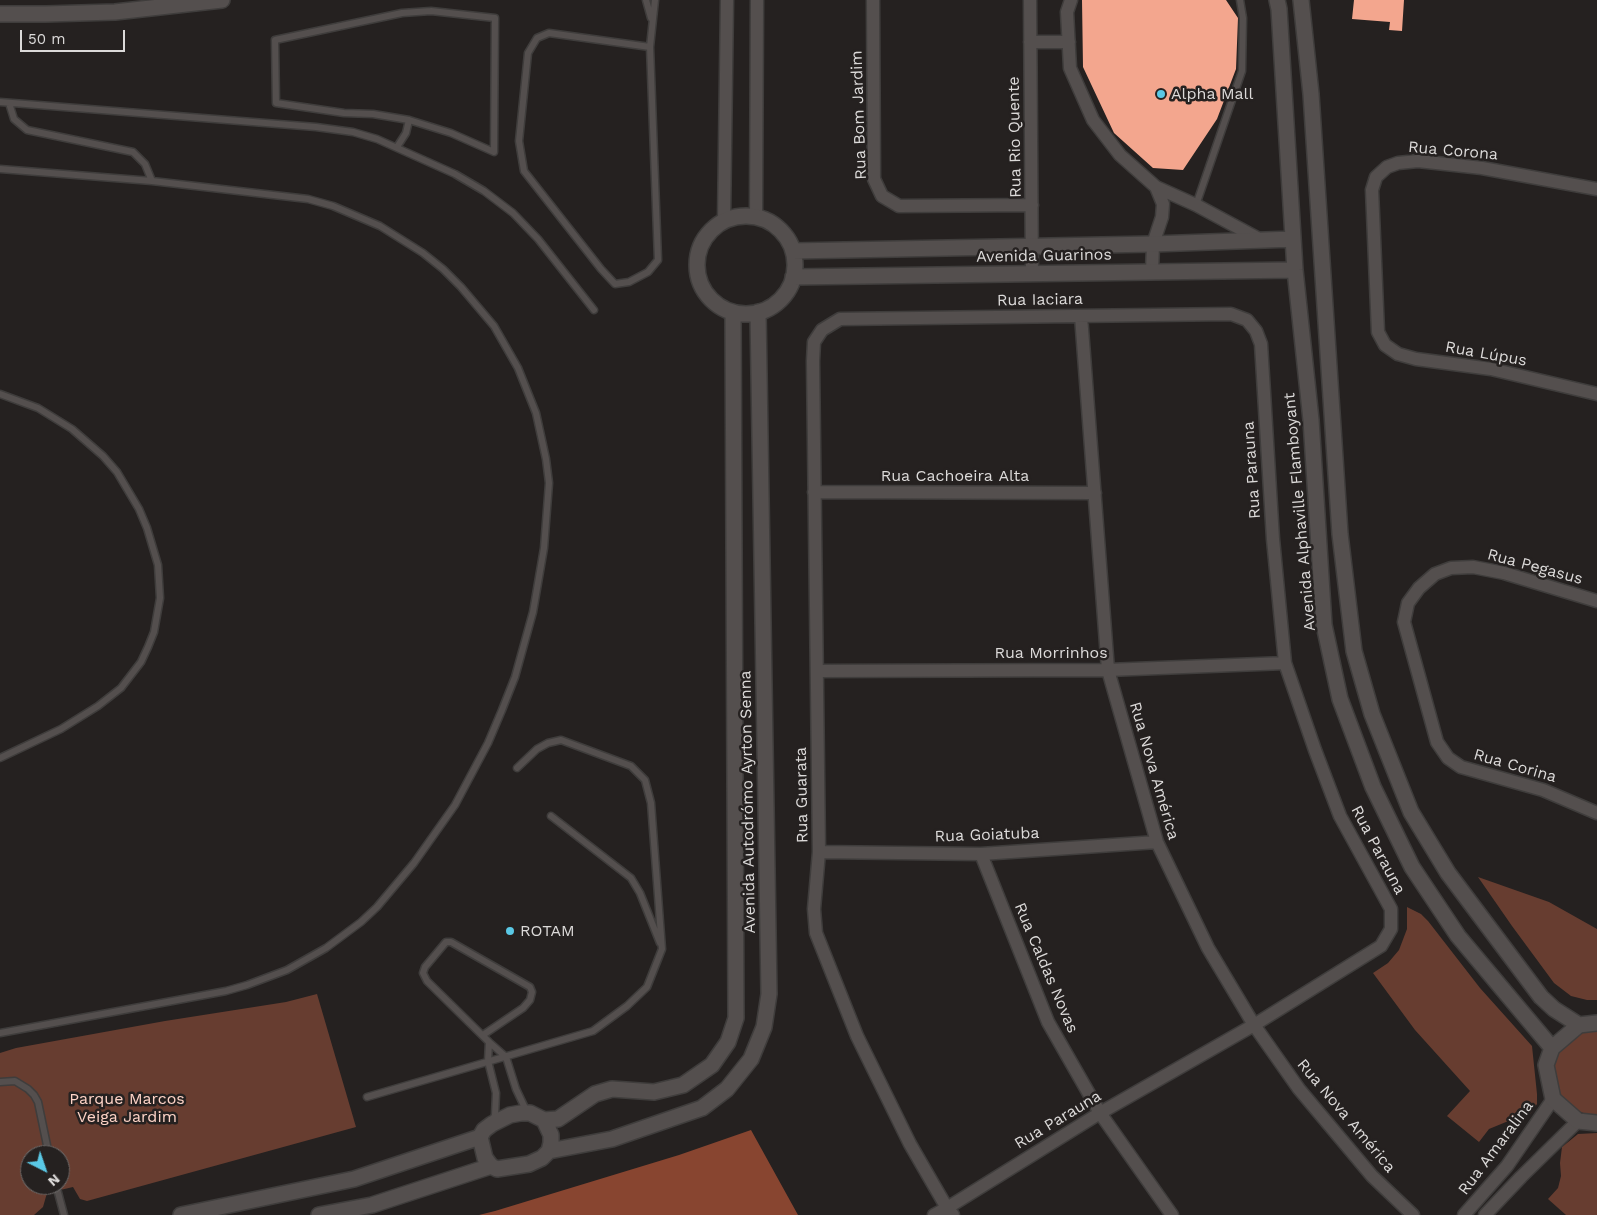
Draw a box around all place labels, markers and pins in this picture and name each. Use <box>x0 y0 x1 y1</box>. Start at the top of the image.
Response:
place label: Alpha Mall <box>1171 84 1253 104</box>
marker: Alpha Mall <box>1155 88 1167 100</box>
place label: ROTAM <box>520 921 575 941</box>
marker: ROTAM <box>504 925 516 937</box>

